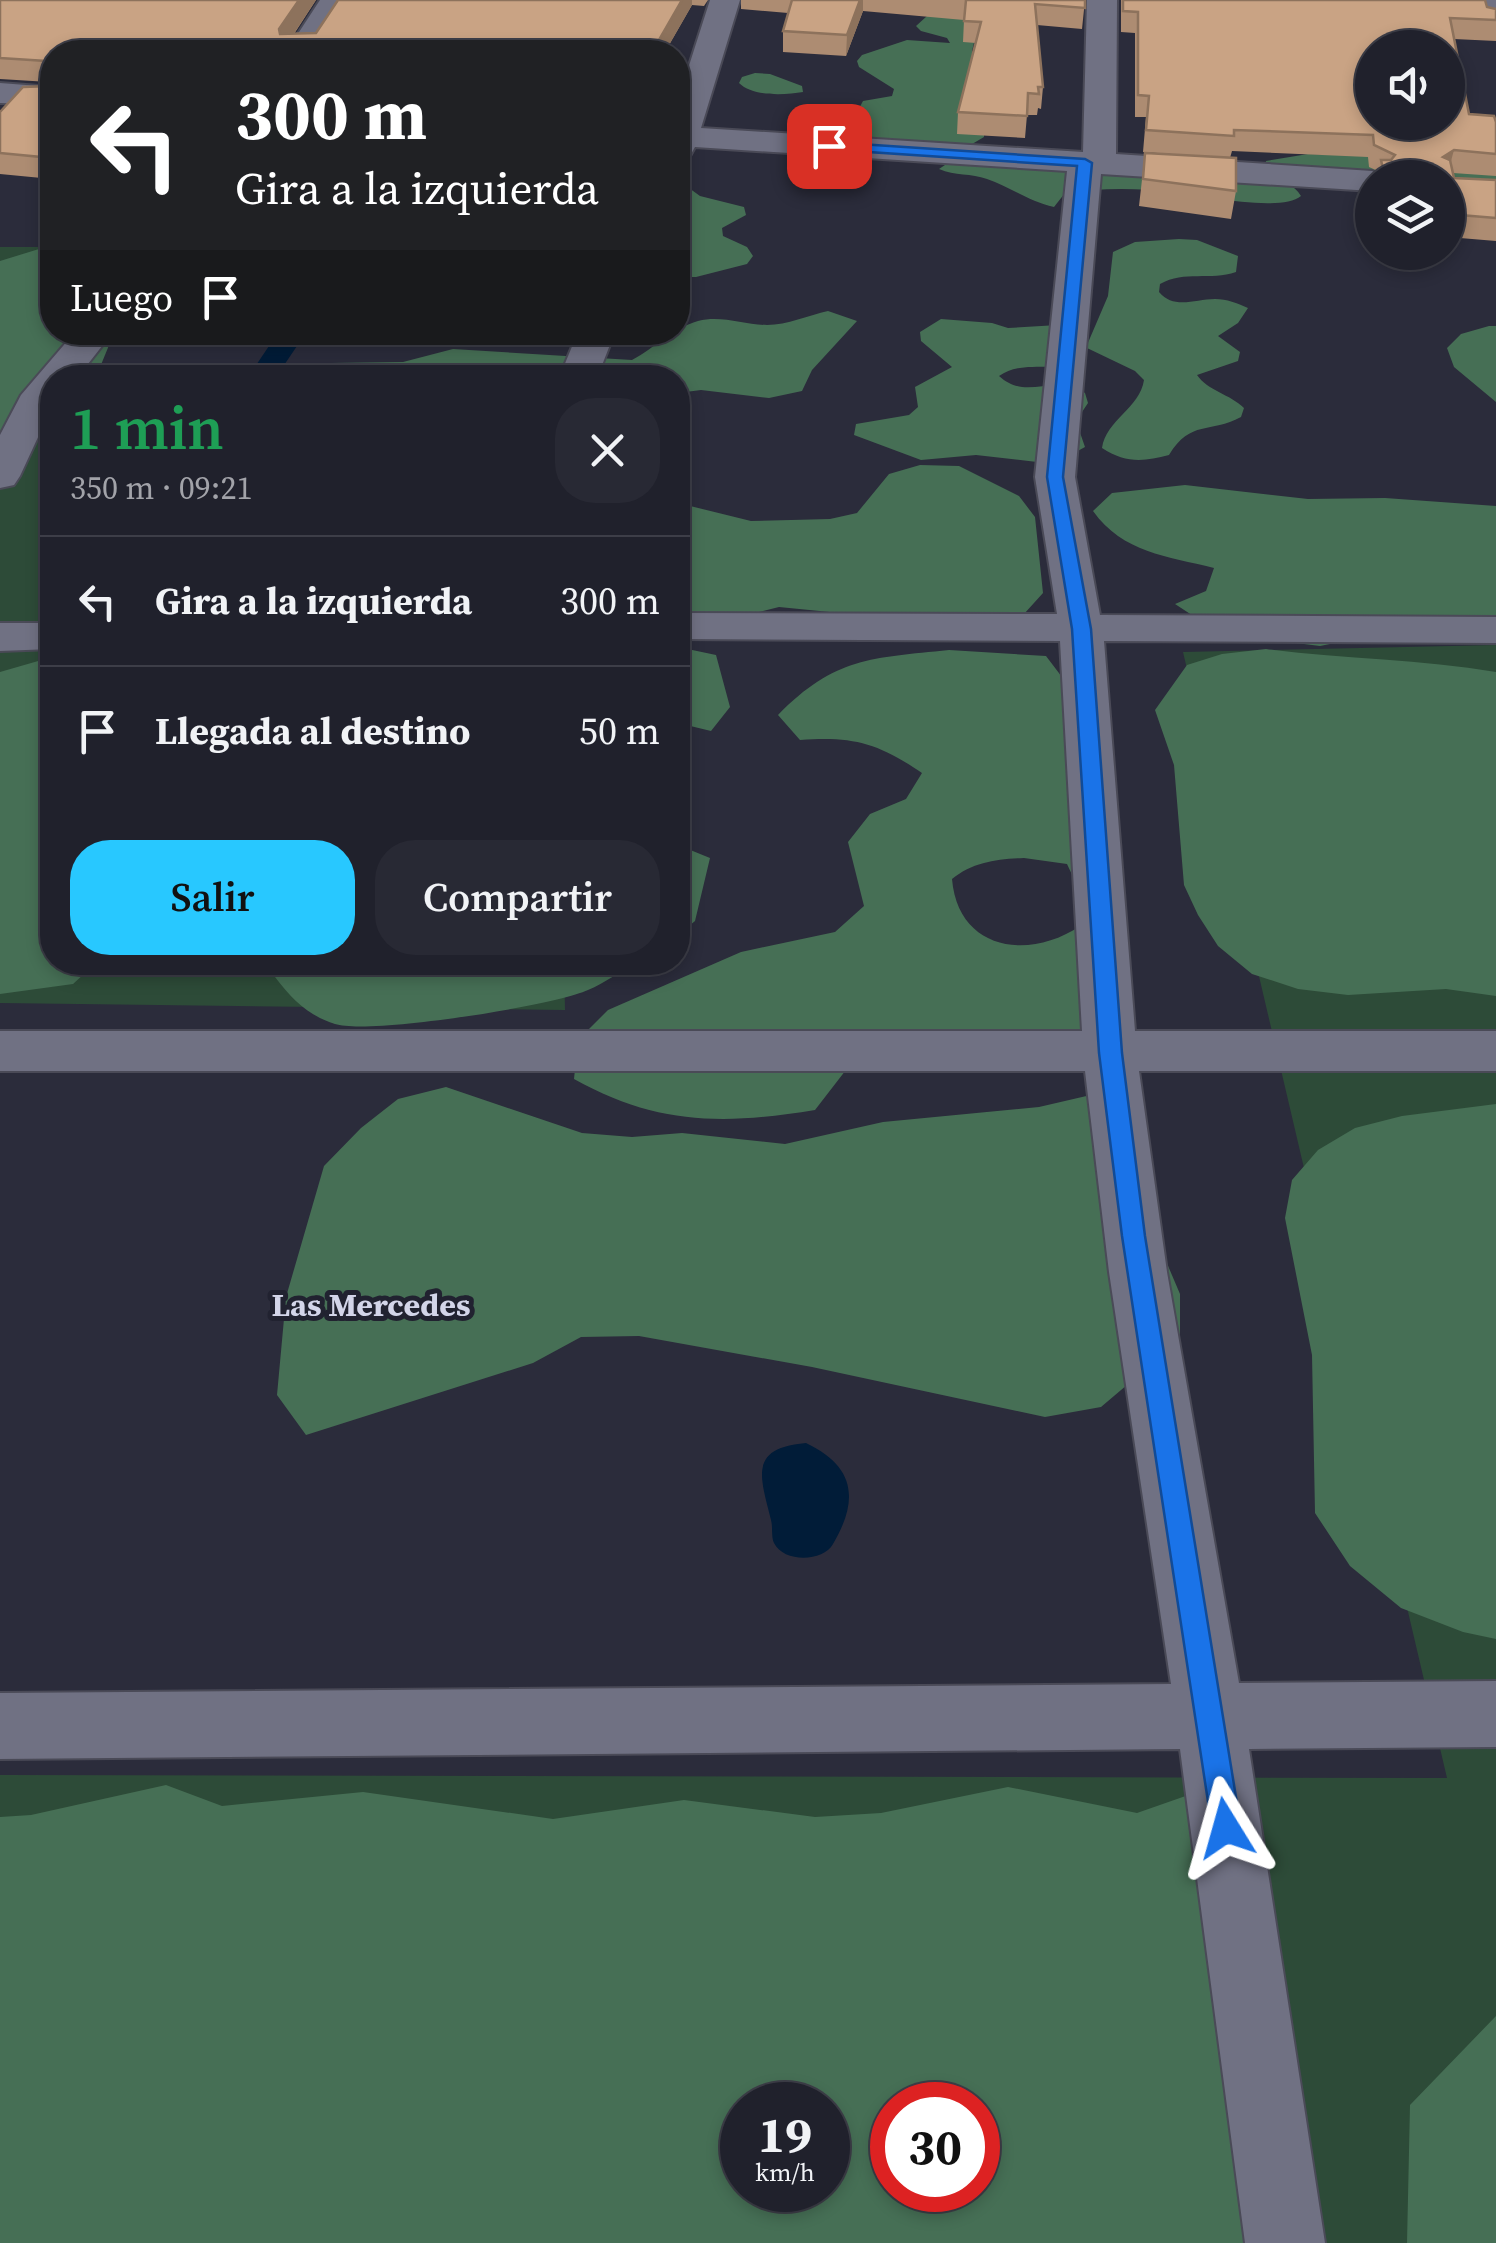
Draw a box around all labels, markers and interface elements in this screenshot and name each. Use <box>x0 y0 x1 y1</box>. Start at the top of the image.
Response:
map controls <box>1355 30 1465 270</box>
button: sound <box>1355 30 1465 140</box>
text: 300 m <box>235 66 427 162</box>
icon: left <box>70 80 200 210</box>
pin <box>787 104 872 189</box>
icon: arrive <box>802 119 857 174</box>
text: Gira a la izquierda <box>235 157 599 219</box>
button: layers <box>1355 160 1465 270</box>
icon: arrive <box>193 270 248 325</box>
text: Luego <box>70 272 173 324</box>
text: 1 min <box>70 387 224 469</box>
button: close <box>555 398 660 503</box>
text: 350 m · 09:21 <box>70 466 252 510</box>
icon: left <box>70 574 125 629</box>
text: Gira a la izquierda <box>155 575 472 627</box>
text: 300 m <box>560 575 660 627</box>
icon: arrive <box>70 704 125 759</box>
text: Llegada al destino <box>155 705 471 757</box>
text: 50 m <box>579 705 660 757</box>
button: Salir <box>70 840 355 955</box>
button: Compartir <box>375 840 660 955</box>
district label: Las Mercedes <box>272 1283 470 1327</box>
position arrow <box>1174 1776 1278 1880</box>
speed limit sign: 30 <box>870 2082 1000 2212</box>
text: 19 <box>758 2100 812 2169</box>
text: km/h <box>755 2155 815 2189</box>

